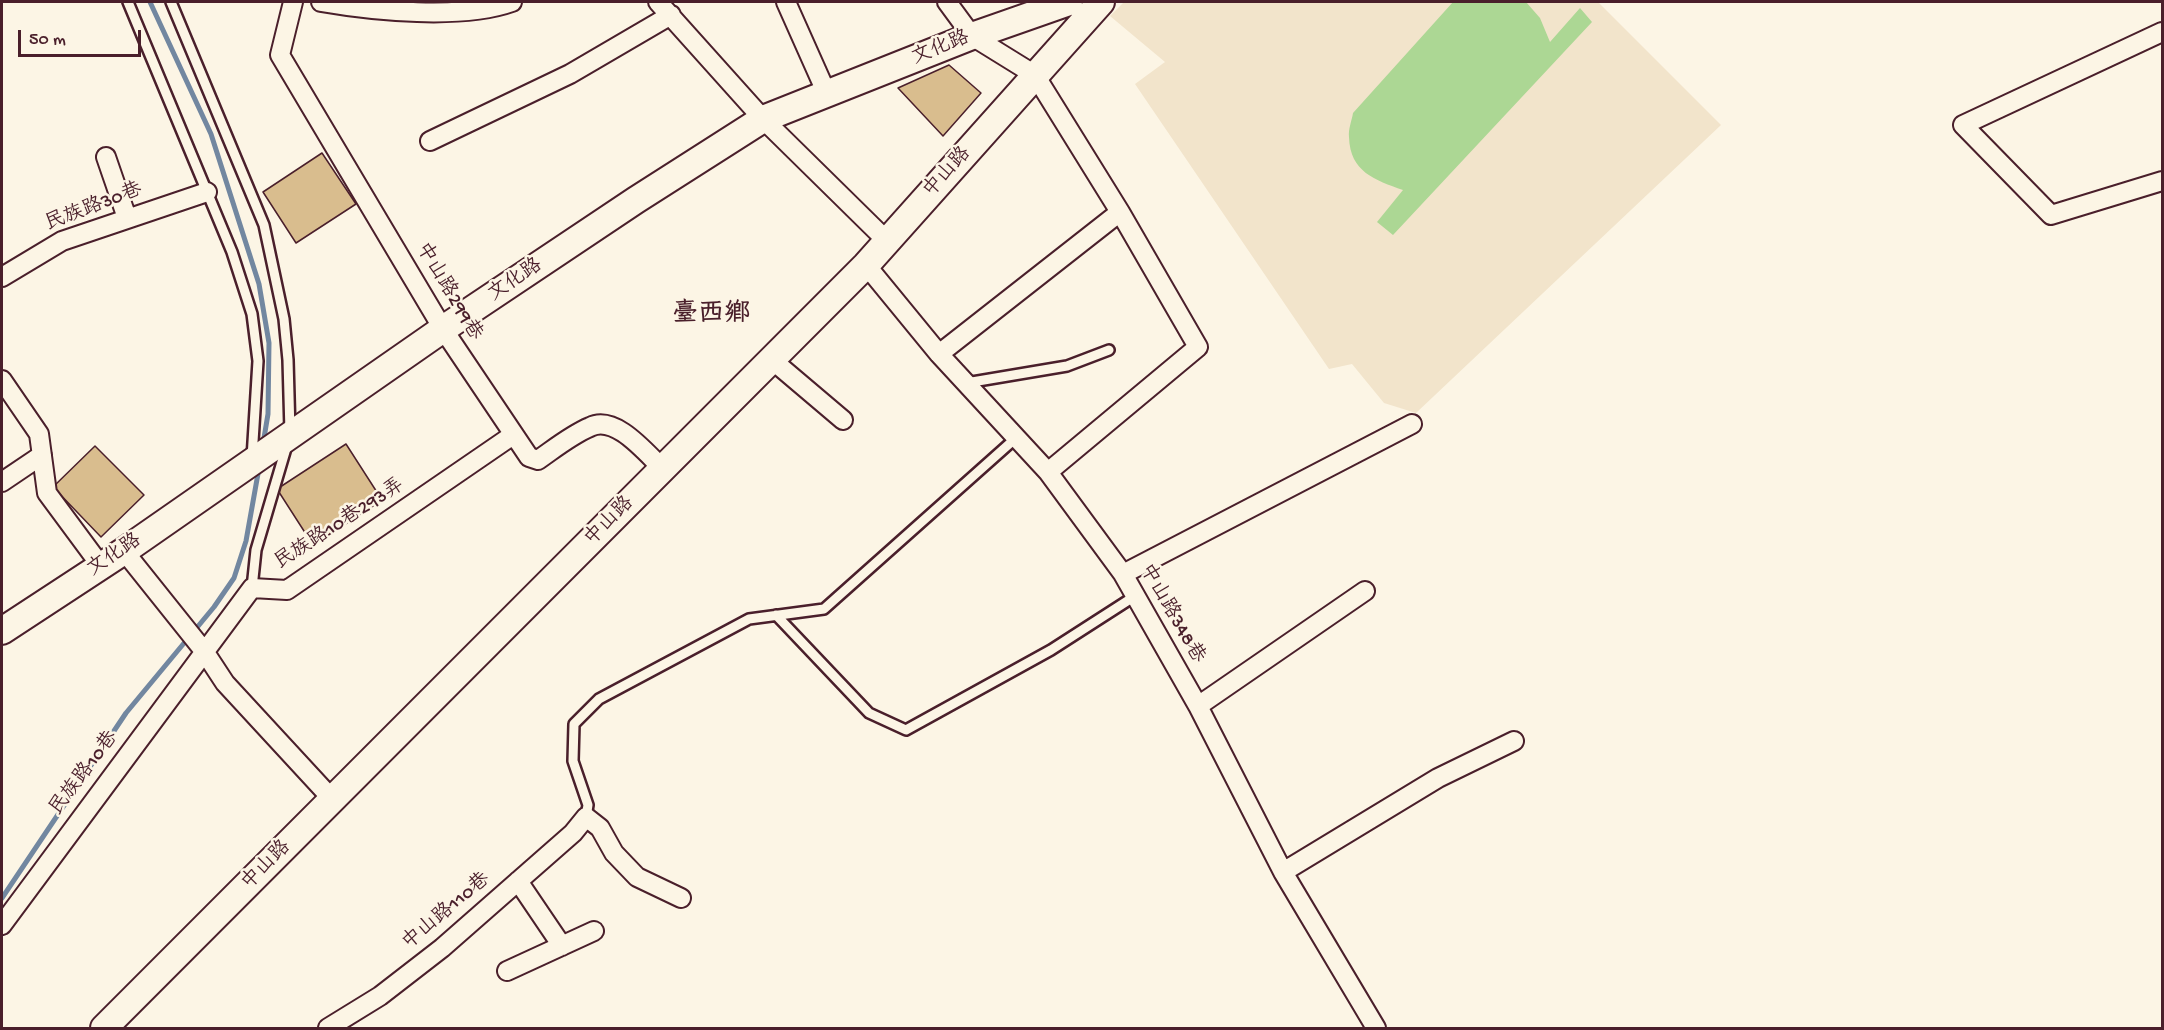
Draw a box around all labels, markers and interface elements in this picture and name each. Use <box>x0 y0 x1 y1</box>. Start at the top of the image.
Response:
scale bar <box>21 18 144 56</box>
street label: 文化路 <box>909 27 973 71</box>
text: 50 m <box>29 30 66 51</box>
street label: 中山路 <box>919 143 977 203</box>
street label: 民族路30巷 <box>42 179 146 237</box>
street label: 中山路299巷 <box>409 239 487 345</box>
street label: 文化路 <box>484 254 548 308</box>
district label: 臺西鄉 <box>672 300 750 332</box>
street label: 民族路10巷293弄 <box>271 474 409 576</box>
street label: 中山路 <box>580 492 640 552</box>
street label: 文化路 <box>83 529 147 583</box>
street label: 中山路348巷 <box>1133 560 1209 668</box>
street label: 民族路10巷 <box>45 727 125 821</box>
street label: 中山路 <box>237 836 297 896</box>
street label: 中山路110巷 <box>398 868 496 956</box>

